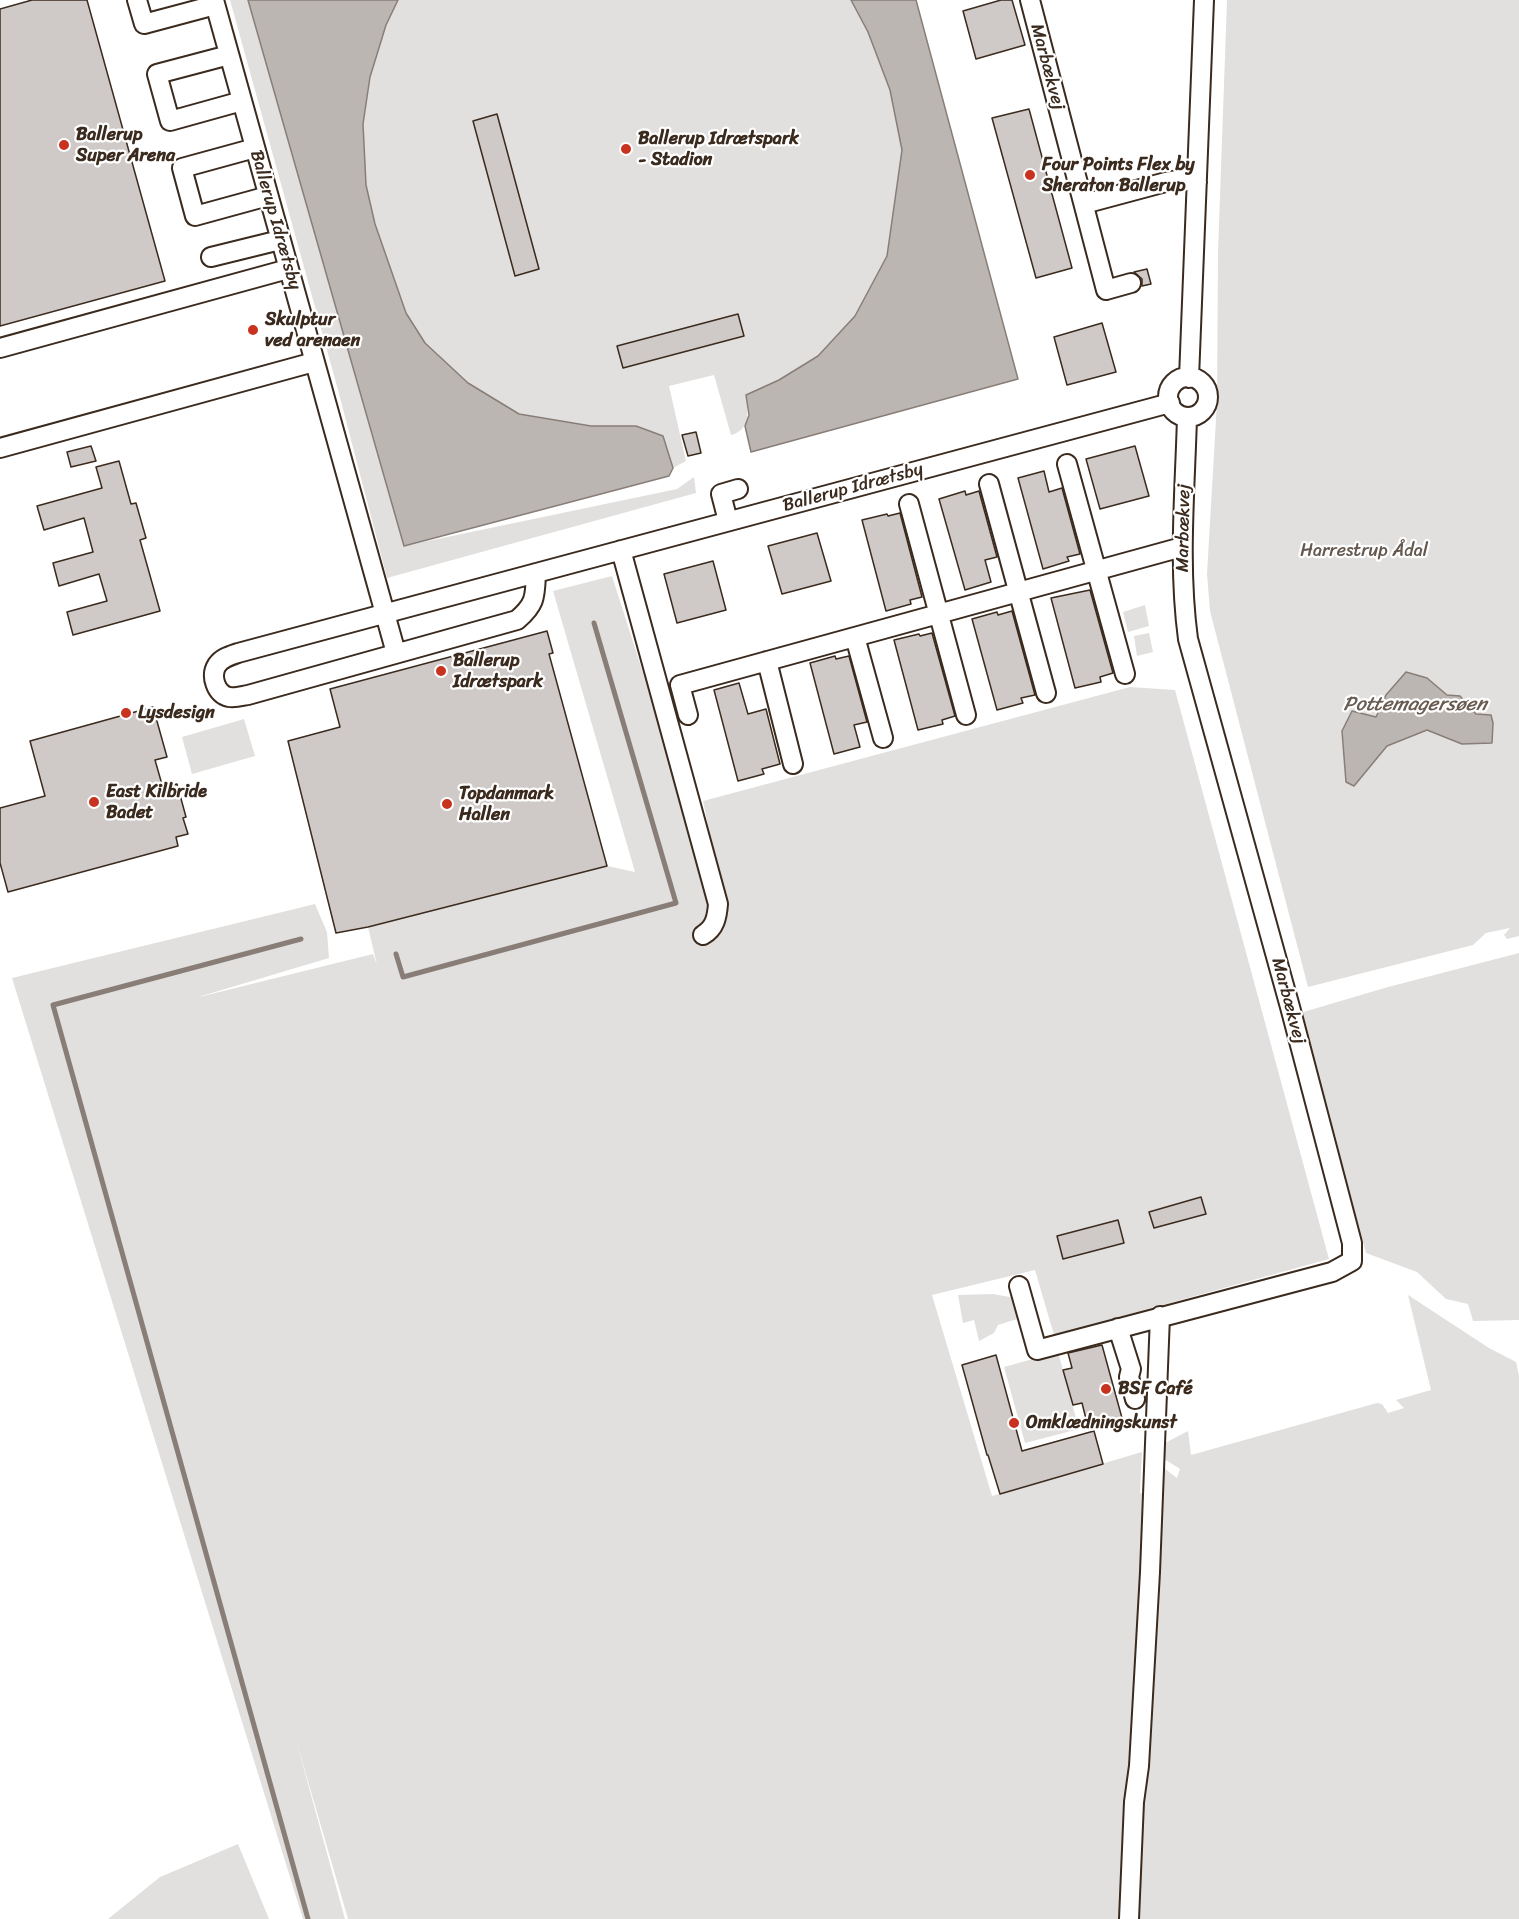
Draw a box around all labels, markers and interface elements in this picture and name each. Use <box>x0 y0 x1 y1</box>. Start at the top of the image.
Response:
street label: Marbækvej <box>1025 21 1069 113</box>
place label: Ballerup Super Arena <box>76 124 175 166</box>
place label: Ballerup Idrætspark - Stadion <box>638 128 799 170</box>
marker: Ballerup Super Arena <box>57 138 71 152</box>
marker: Ballerup Idrætspark - Stadion <box>619 142 633 156</box>
street label: Ballerup Idrætsby <box>245 148 305 292</box>
place label: Four Points Flex by Sheraton Ballerup <box>1042 154 1195 196</box>
marker: Four Points Flex by Sheraton Ballerup <box>1023 168 1037 182</box>
place label: Skulptur ved arenaen <box>265 309 360 352</box>
marker: Skulptur ved arenaen <box>246 323 260 337</box>
street label: Ballerup Idrætsby <box>781 459 925 517</box>
street label: Marbækvej <box>1172 484 1196 572</box>
park label: Harrestrup Ådal <box>1300 540 1428 562</box>
place label: Ballerup Idrætspark <box>453 650 543 692</box>
marker: Ballerup Idrætspark <box>434 664 448 678</box>
water label: Pottemagersøen <box>1343 693 1487 717</box>
place label: Lysdesign <box>138 702 215 724</box>
marker: Lysdesign <box>119 706 133 720</box>
place label: East Kilbride Badet <box>106 781 207 824</box>
place label: Topdanmark Hallen <box>459 783 554 826</box>
marker: East Kilbride Badet <box>87 795 101 809</box>
marker: Topdanmark Hallen <box>440 797 454 811</box>
street label: Marbækvej <box>1266 955 1310 1047</box>
place label: BSF Café <box>1118 1378 1193 1400</box>
marker: BSF Café <box>1099 1382 1113 1396</box>
place label: Omklædningskunst <box>1026 1412 1177 1434</box>
marker: Omklædningskunst <box>1007 1416 1021 1430</box>

